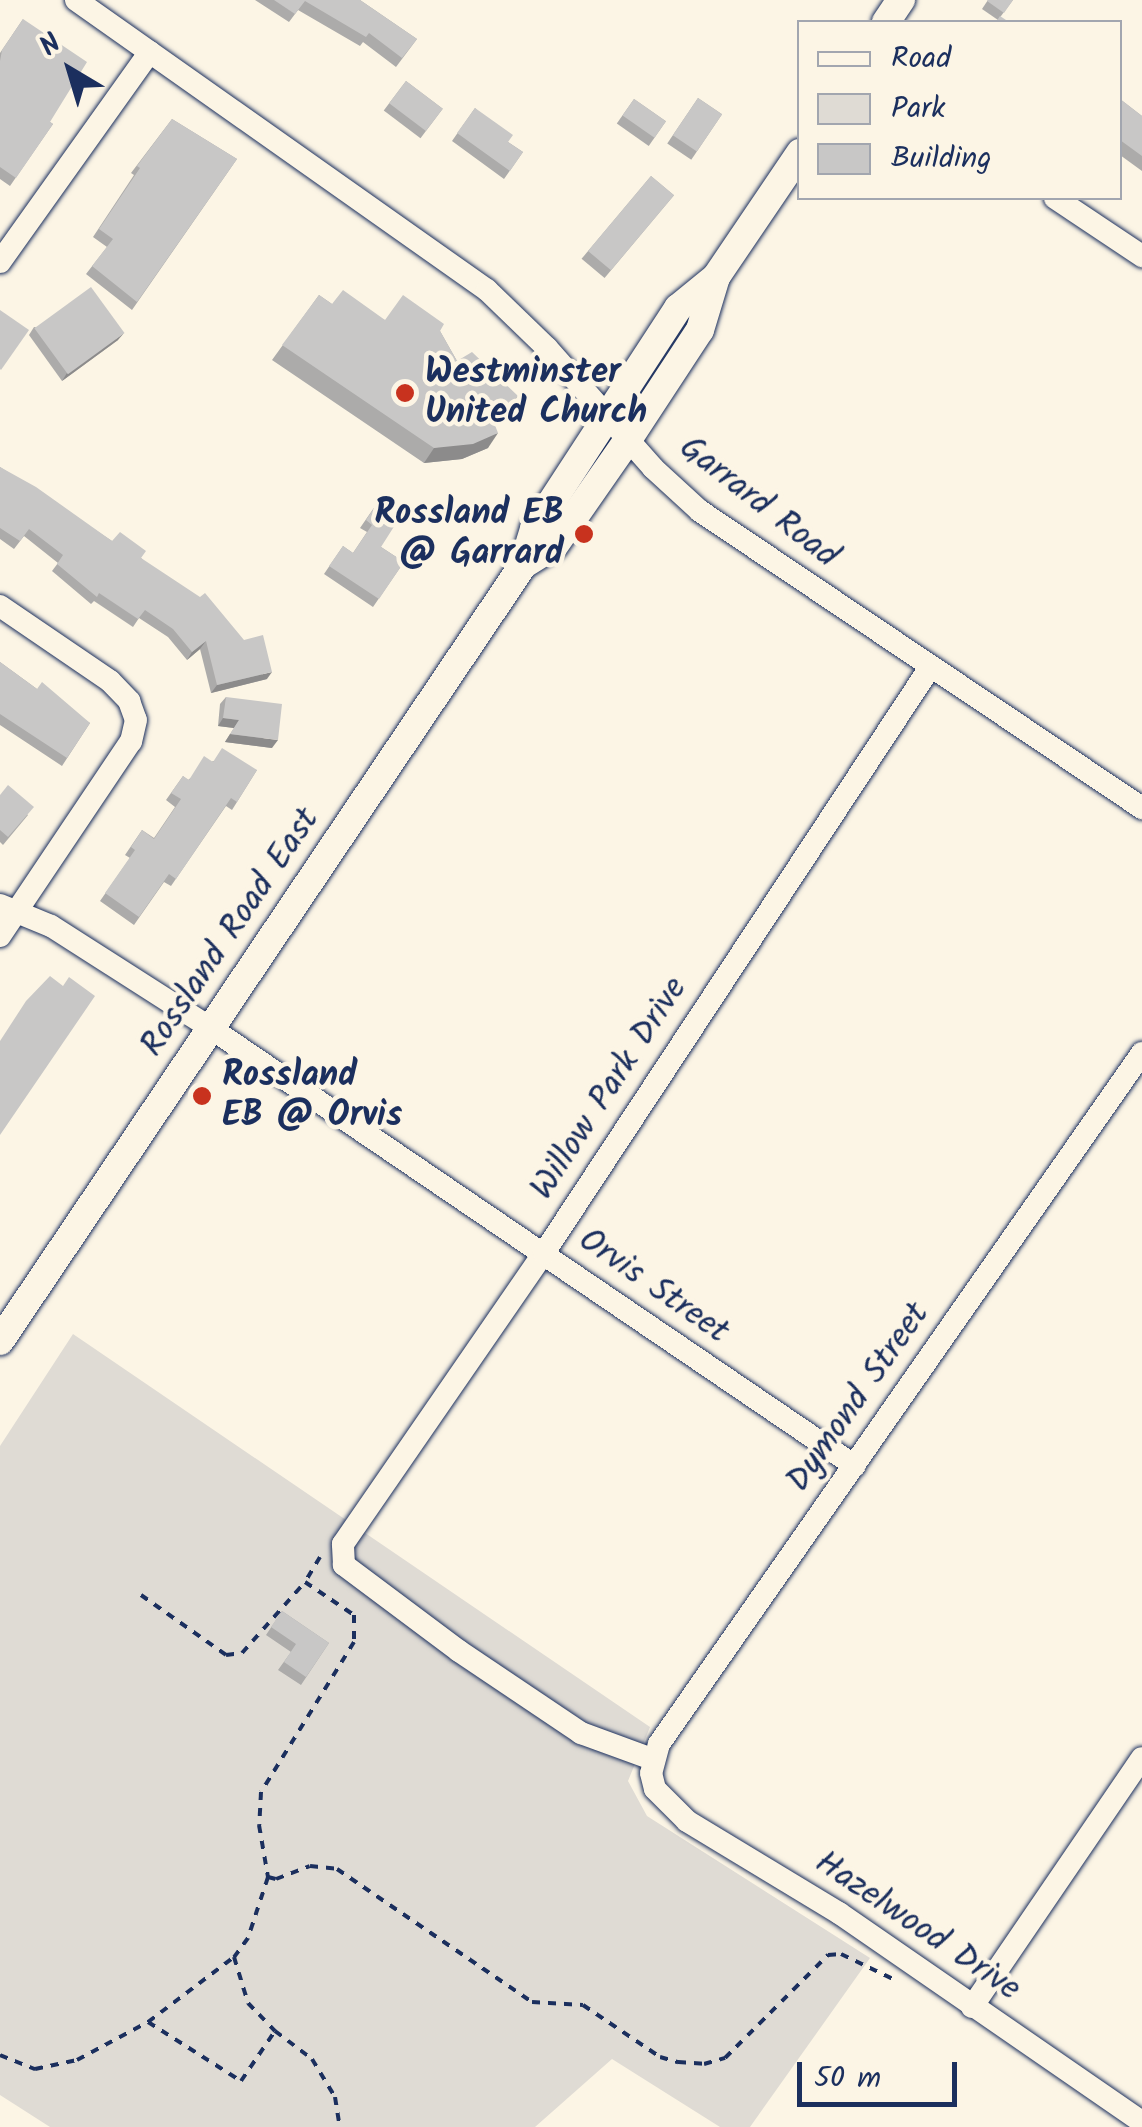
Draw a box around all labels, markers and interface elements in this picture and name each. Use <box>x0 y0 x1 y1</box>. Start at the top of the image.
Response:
north arrow <box>20 20 120 120</box>
legend <box>797 20 1122 200</box>
text: N <box>30 23 72 69</box>
text: Road <box>891 35 951 83</box>
text: Park <box>891 85 945 133</box>
text: Building <box>891 135 991 183</box>
place label: Westminster United Church <box>425 352 647 434</box>
marker: Westminster United Church <box>394 382 416 404</box>
street label: Garrard Road <box>670 428 846 578</box>
place label: Rossland EB @ Garrard <box>374 493 564 575</box>
marker: Rossland EB @ Garrard <box>573 523 595 545</box>
street label: Rossland Road East <box>132 801 330 1065</box>
street label: Willow Park Drive <box>522 970 698 1208</box>
place label: Rossland EB @ Orvis <box>222 1055 402 1137</box>
marker: Rossland EB @ Orvis <box>191 1085 213 1107</box>
street label: Orvis Street <box>570 1220 736 1354</box>
street label: Dymond Street <box>778 1295 940 1501</box>
street label: Hazelwood Drive <box>806 1843 1028 2011</box>
scale bar <box>802 2042 962 2104</box>
text: 50 m <box>814 2055 881 2103</box>

